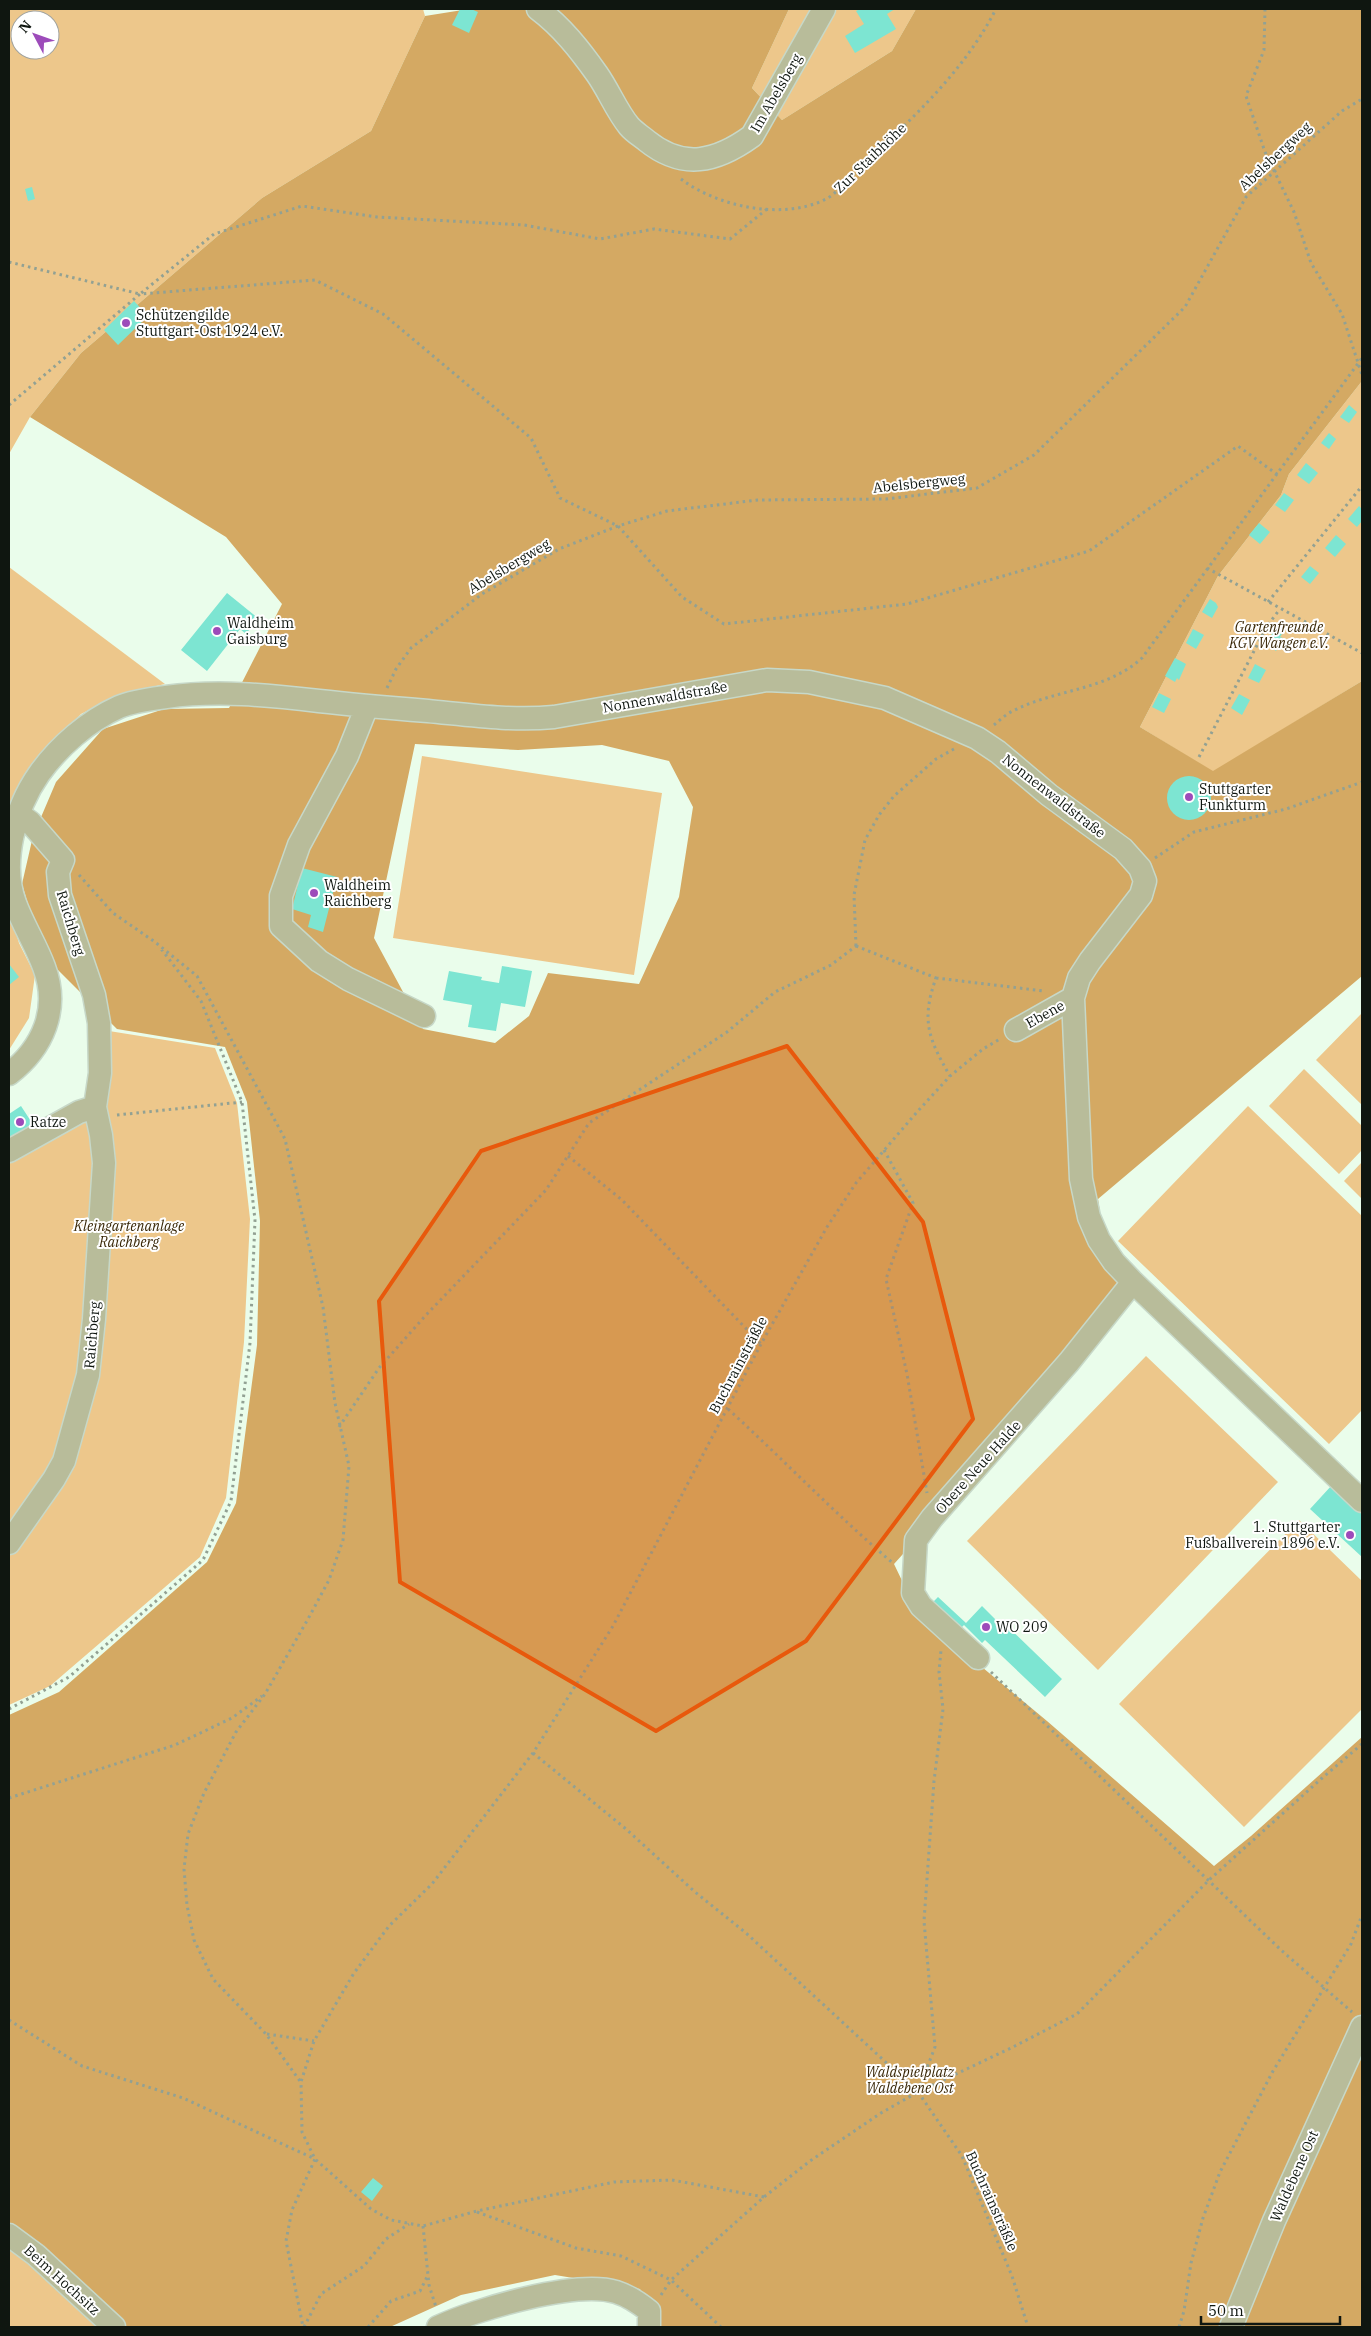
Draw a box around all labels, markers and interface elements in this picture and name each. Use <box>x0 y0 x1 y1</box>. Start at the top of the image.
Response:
north arrow <box>10 10 60 60</box>
text: N <box>15 16 36 37</box>
street label: Im Abelsberg <box>746 50 806 136</box>
street label: Abelsbergweg <box>1235 118 1315 194</box>
street label: Zur Staibhöhe <box>830 119 910 197</box>
place label: Schützengilde Stuttgart-Ost 1924 e.V. <box>136 306 283 340</box>
marker: Schützengilde Stuttgart-Ost 1924 e.V. <box>120 317 132 329</box>
street label: Abelsbergweg <box>872 469 966 497</box>
street label: Abelsbergweg <box>465 534 554 598</box>
place label: Waldheim Gaisburg <box>227 614 294 648</box>
park label: Gartenfreunde KGV Wangen e.V. <box>1228 618 1329 652</box>
marker: Waldheim Gaisburg <box>211 625 223 637</box>
street label: Nonnenwaldstraße <box>601 677 729 717</box>
street label: Nonnenwaldstraße <box>999 750 1109 842</box>
place label: Stuttgarter Funkturm <box>1199 780 1271 814</box>
marker: Stuttgarter Funkturm <box>1183 791 1195 803</box>
place label: Waldheim Raichberg <box>324 876 392 910</box>
marker: Waldheim Raichberg <box>308 887 320 899</box>
street label: Raichberg <box>53 888 90 958</box>
street label: Ebene <box>1023 996 1067 1032</box>
place label: Ratze <box>30 1113 66 1131</box>
marker: Ratze <box>14 1116 26 1128</box>
park label: Kleingartenanlage Raichberg <box>73 1217 185 1251</box>
street label: Raichberg <box>80 1300 104 1369</box>
street label: Buchrainsträßle <box>705 1313 771 1417</box>
street label: Obere Neue Halde <box>931 1417 1025 1517</box>
place label: 1. Stuttgarter Fußballverein 1896 e.V. <box>1185 1518 1341 1552</box>
marker: 1. Stuttgarter Fußballverein 1896 e.V. <box>1344 1529 1356 1541</box>
place label: WO 209 <box>996 1618 1048 1636</box>
marker: WO 209 <box>980 1621 992 1633</box>
park label: Waldspielplatz Waldebene Ost <box>866 2063 955 2097</box>
street label: Waldebene Ost <box>1266 2128 1322 2224</box>
street label: Buchrainsträßle <box>962 2148 1022 2254</box>
street label: Beim Hochsitz <box>20 2241 104 2319</box>
scale bar <box>1201 2294 1340 2326</box>
text: 50 m <box>1208 2301 1244 2320</box>

